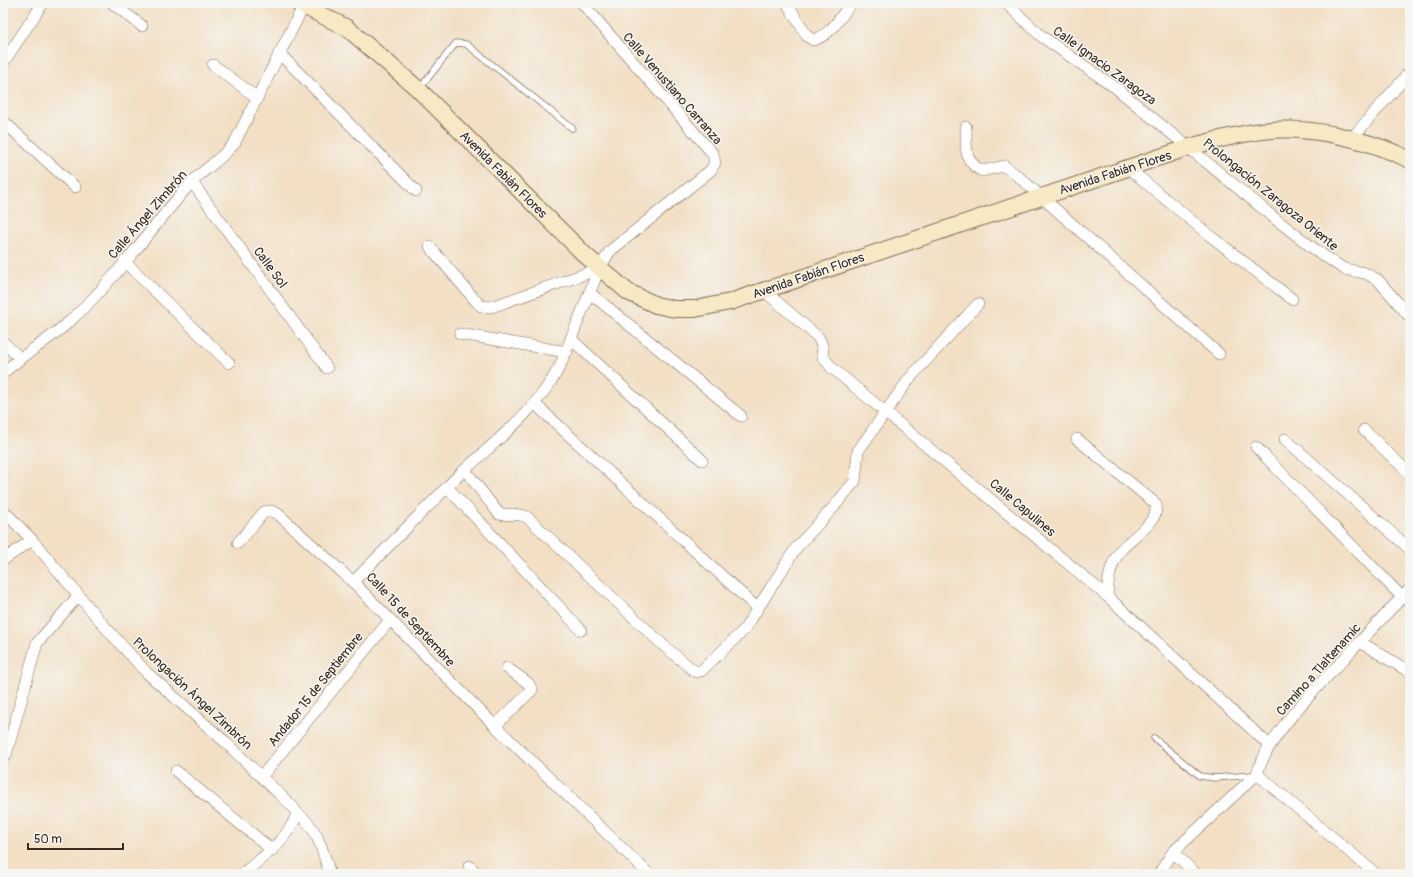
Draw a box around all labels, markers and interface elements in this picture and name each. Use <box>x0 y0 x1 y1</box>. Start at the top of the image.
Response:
street label: Calle Ignacio Zaragoza <box>1050 23 1159 109</box>
street label: Calle Venustiano Carranza <box>619 29 725 148</box>
street label: Avenida Fabián Flores <box>456 128 550 222</box>
street label: Prolongación Zaragoza Oriente <box>1200 135 1342 255</box>
street label: Avenida Fabián Flores <box>1057 147 1174 199</box>
street label: Calle Ángel Zimbrón <box>105 167 191 262</box>
street label: Calle Sol <box>250 244 291 291</box>
street label: Avenida Fabián Flores <box>750 249 866 303</box>
street label: Calle Capulines <box>986 476 1059 540</box>
street label: Calle 15 de Septiembre <box>363 569 458 670</box>
street label: Camino a Tlaltenamic <box>1273 620 1365 719</box>
street label: Andador 15 de Septiembre <box>265 629 367 750</box>
street label: Prolongación Ángel Zimbrón <box>129 634 255 753</box>
scale bar <box>28 825 123 851</box>
text: 50 m <box>34 832 62 847</box>

